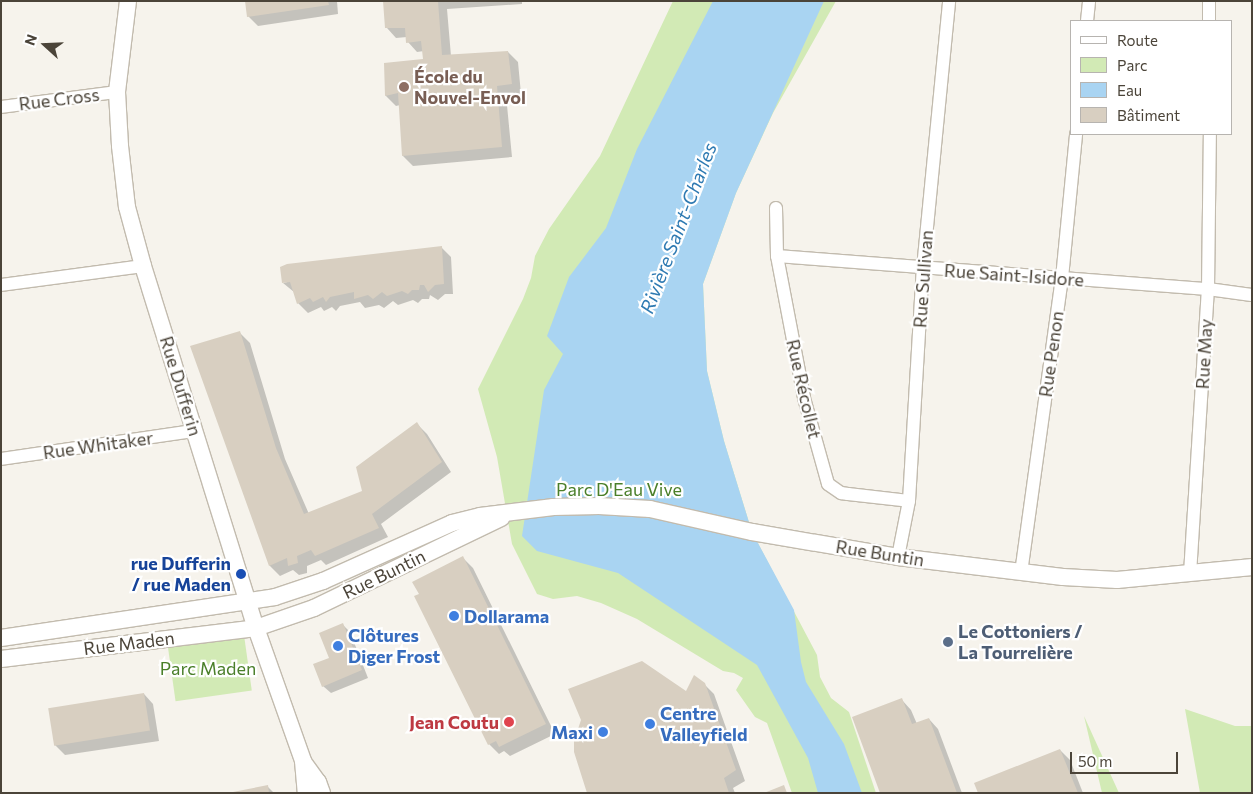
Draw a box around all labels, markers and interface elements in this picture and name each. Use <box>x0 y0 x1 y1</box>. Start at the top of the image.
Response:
north arrow <box>20 20 70 70</box>
legend <box>1070 20 1233 135</box>
text: Route <box>1117 31 1158 49</box>
text: N <box>21 32 40 48</box>
text: Parc <box>1117 56 1147 74</box>
place label: École du Nouvel-Envol <box>414 66 526 108</box>
marker: École du Nouvel-Envol <box>398 81 410 93</box>
text: Eau <box>1117 81 1142 99</box>
street label: Rue Cross <box>17 83 101 115</box>
text: Bâtiment <box>1117 106 1180 124</box>
water label: Rivière Saint-Charles <box>635 140 721 316</box>
street label: Rue Sullivan <box>909 229 937 329</box>
street label: Rue Saint-Isidore <box>943 259 1085 291</box>
street label: Rue Penon <box>1034 310 1068 398</box>
street label: Rue May <box>1191 318 1217 390</box>
street label: Rue Dufferin <box>156 333 206 439</box>
street label: Rue Récollet <box>782 337 826 441</box>
street label: Rue Whitaker <box>41 427 155 463</box>
park label: Parc D'Eau Vive <box>556 478 682 500</box>
street label: Rue Buntin <box>834 535 926 571</box>
street label: Rue Buntin <box>339 545 429 603</box>
place label: rue Dufferin / rue Maden <box>131 553 231 596</box>
marker: rue Dufferin / rue Maden <box>235 568 247 580</box>
place label: Dollarama <box>464 605 549 627</box>
marker: Dollarama <box>448 610 460 622</box>
place label: Le Cottoniers / La Tourrelière <box>958 621 1082 664</box>
place label: Clôtures Diger Frost <box>348 625 440 668</box>
street label: Rue Maden <box>82 627 176 659</box>
marker: Le Cottoniers / La Tourrelière <box>942 636 954 648</box>
marker: Clôtures Diger Frost <box>332 640 344 652</box>
park label: Parc Maden <box>160 657 256 679</box>
place label: Centre Valleyfield <box>660 703 747 746</box>
place label: Jean Coutu <box>409 711 499 733</box>
marker: Jean Coutu <box>503 716 515 728</box>
marker: Centre Valleyfield <box>644 718 656 730</box>
place label: Maxi <box>551 721 593 743</box>
marker: Maxi <box>597 726 609 738</box>
scale bar <box>1073 742 1180 774</box>
text: 50 m <box>1078 752 1112 770</box>

